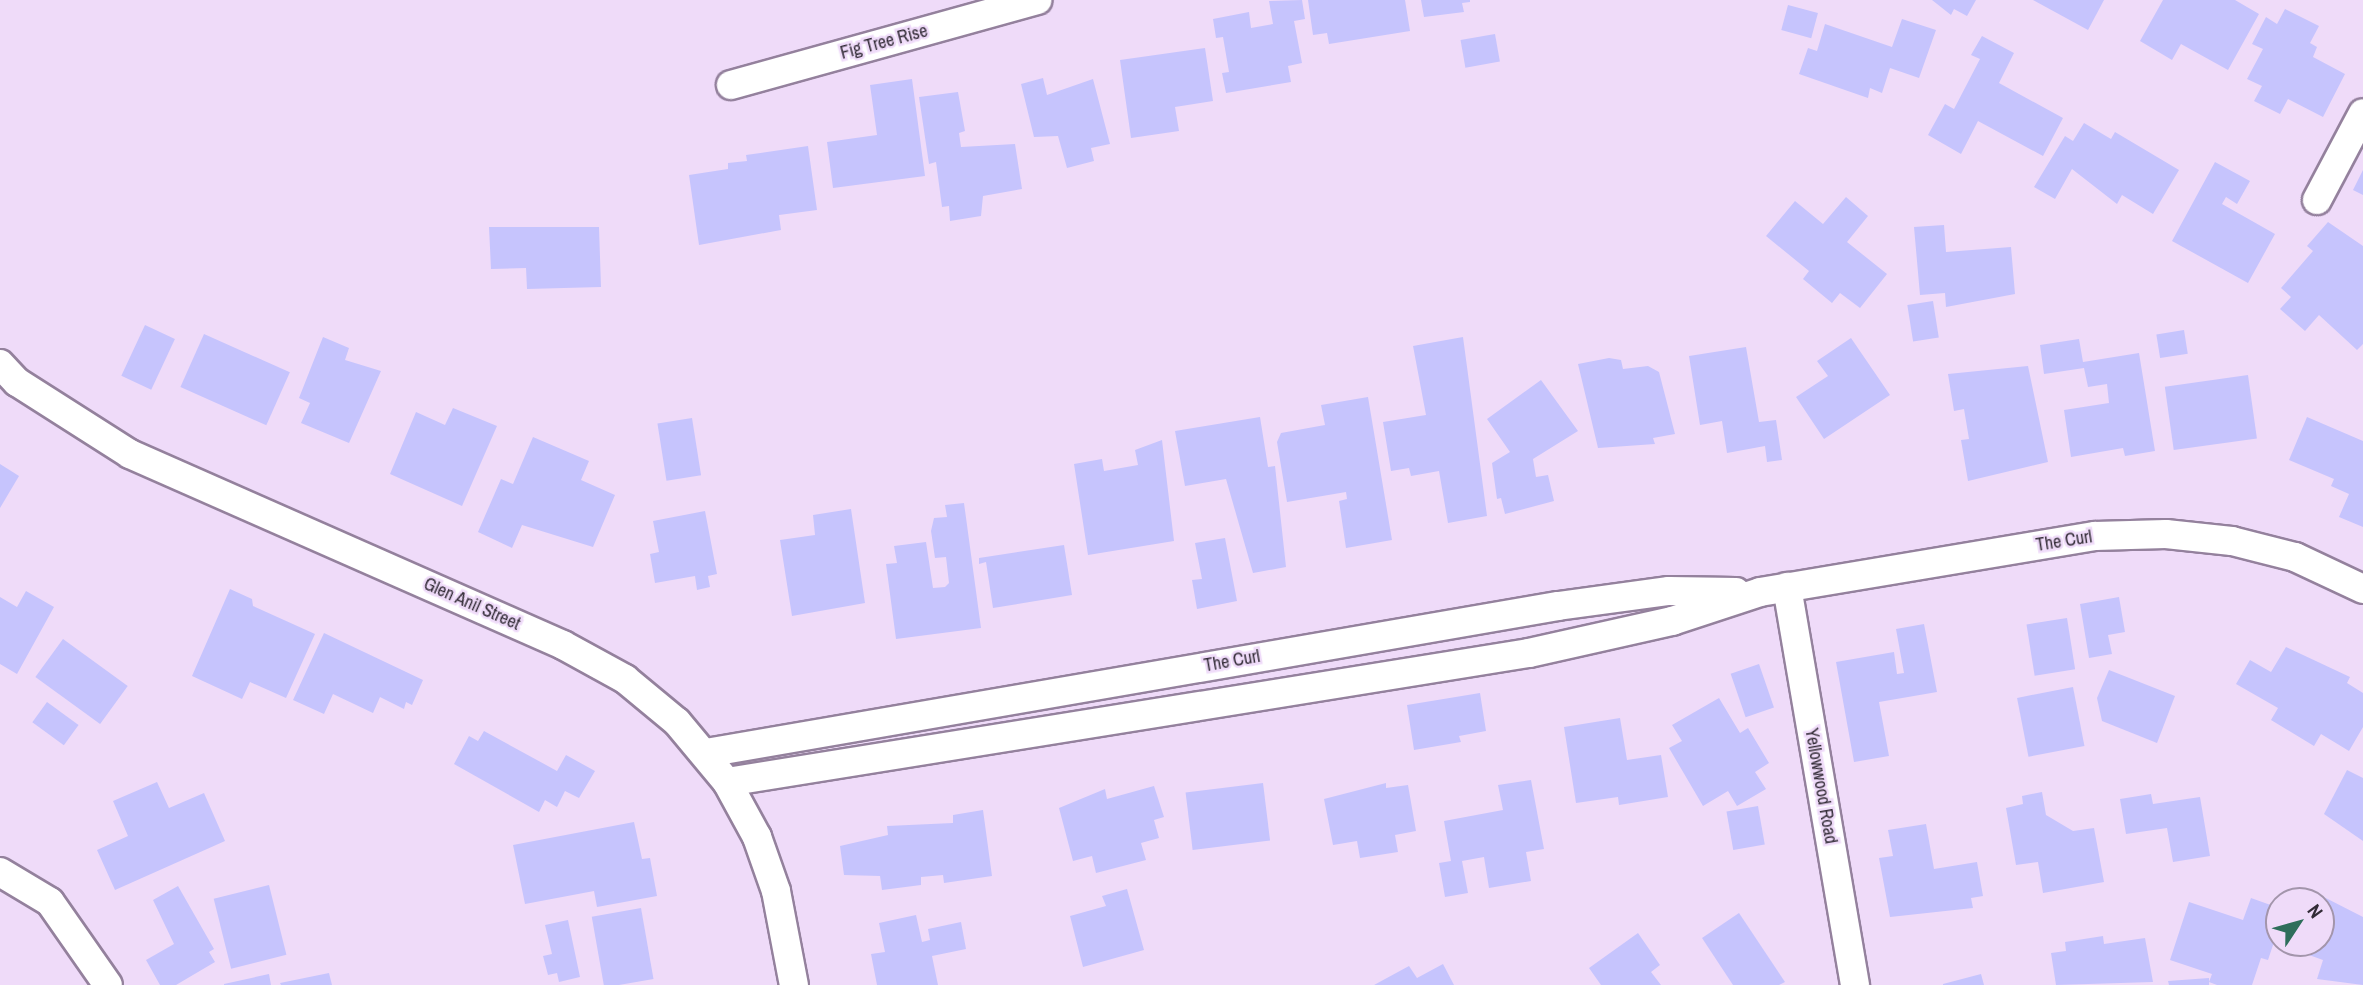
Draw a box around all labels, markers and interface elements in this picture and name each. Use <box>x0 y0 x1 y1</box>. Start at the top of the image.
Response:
street label: Fig Tree Rise <box>838 20 930 64</box>
street label: The Curl <box>2034 526 2094 556</box>
street label: Glen Anil Street <box>420 573 524 635</box>
street label: The Curl <box>1202 645 1262 677</box>
street label: Yellowwood Road <box>1800 727 1842 845</box>
north arrow <box>2265 887 2335 957</box>
text: N <box>2302 899 2329 923</box>

